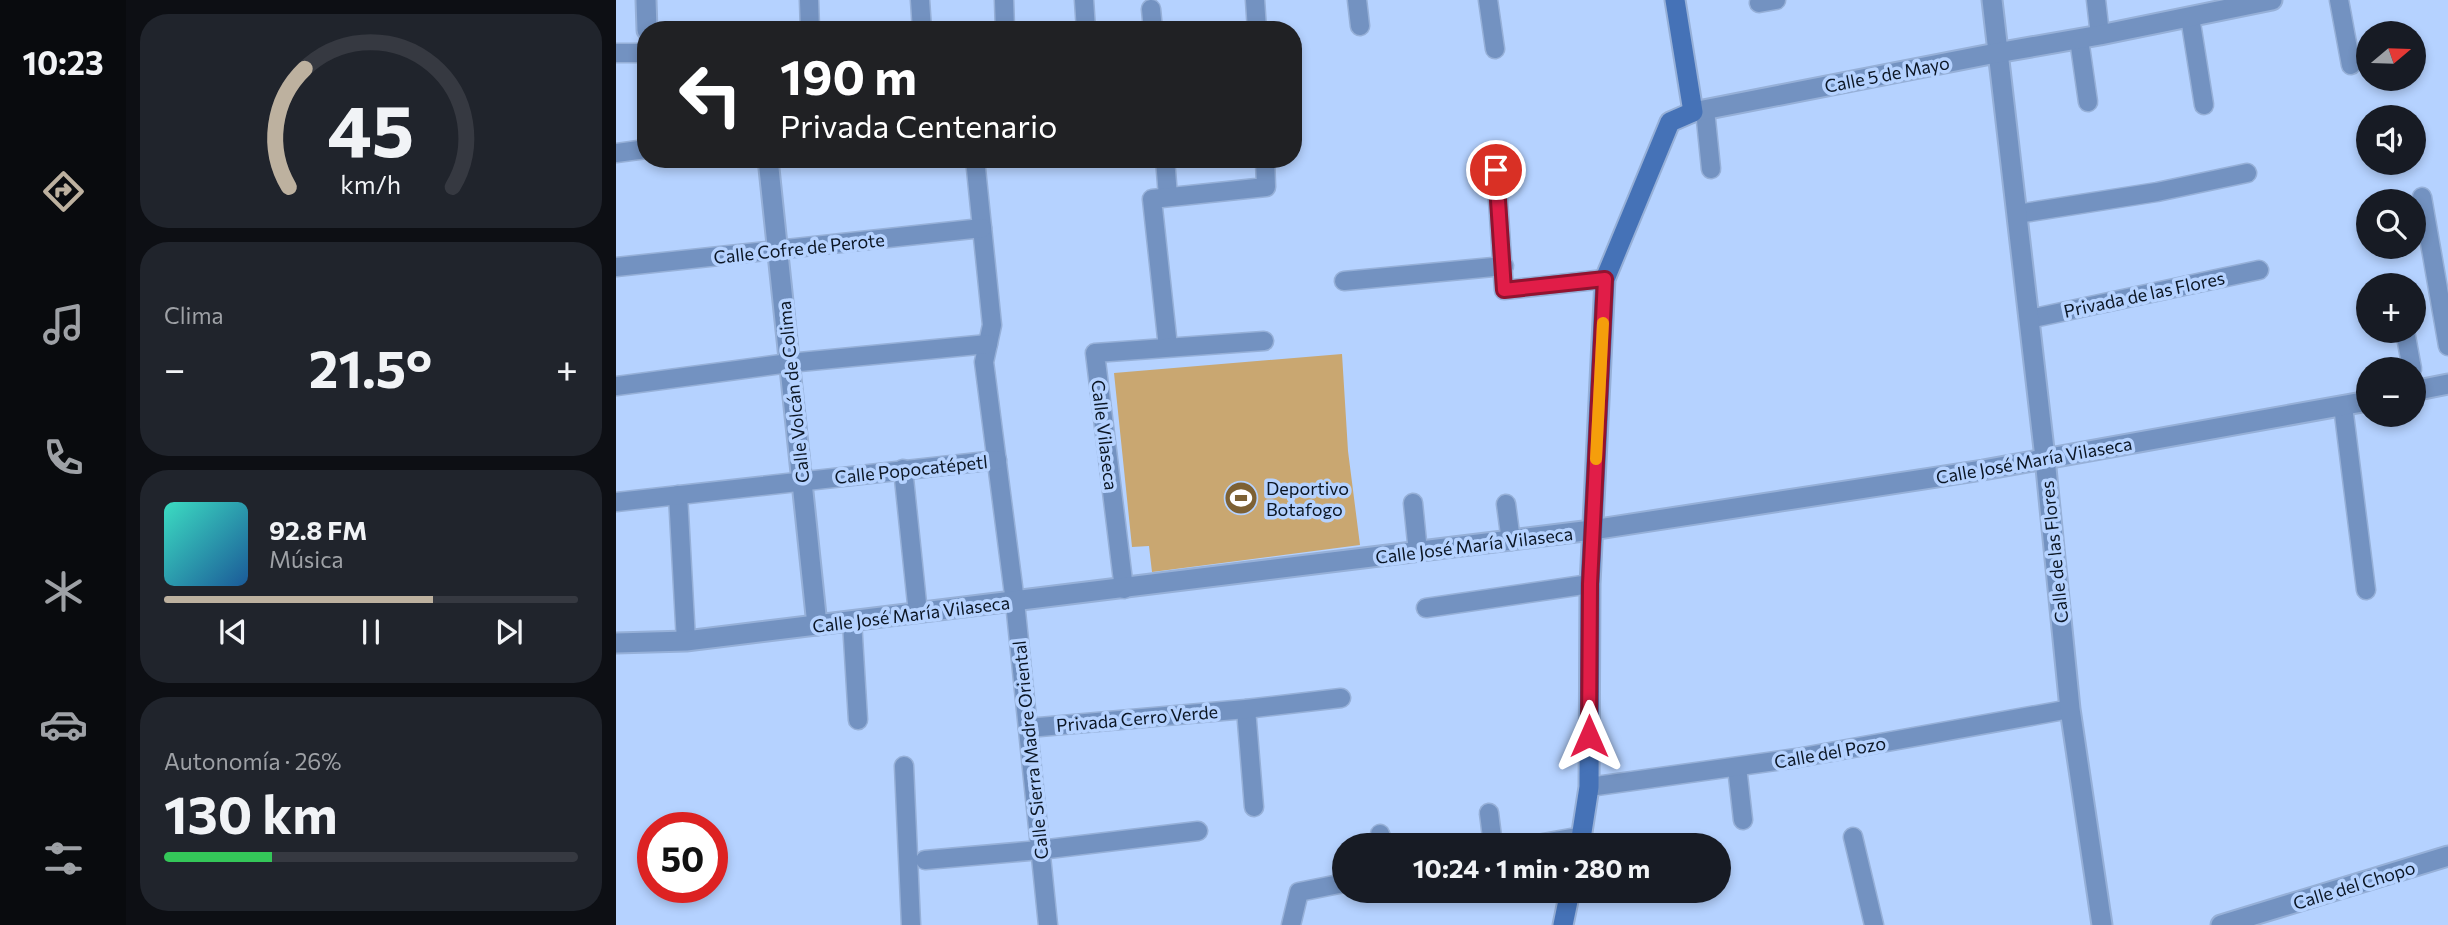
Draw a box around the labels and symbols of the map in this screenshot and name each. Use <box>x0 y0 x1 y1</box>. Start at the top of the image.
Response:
north arrow <box>2356 21 2426 91</box>
street label: Calle 5 de Mayo <box>1823 51 1951 97</box>
pin <box>1466 140 1526 200</box>
street label: Calle Cofre de Perote <box>712 228 886 268</box>
street label: Privada de las Flores <box>2061 266 2227 322</box>
street label: Calle Volcán de Colima <box>772 300 814 484</box>
street label: Calle Vilaseca <box>1087 379 1123 491</box>
street label: Calle José María Vilaseca <box>1934 432 2134 488</box>
street label: Calle Popocatépetl <box>833 450 989 488</box>
place label: Deportivo Botafogo <box>1266 477 1349 520</box>
sports icon: Deportivo Botafogo <box>1222 479 1260 517</box>
street label: Calle de las Flores <box>2036 480 2072 624</box>
street label: Calle José María Vilaseca <box>1374 522 1574 568</box>
street label: Calle José María Vilaseca <box>811 591 1011 637</box>
street label: Calle Sierra Madre Oriental <box>1008 639 1052 861</box>
position arrow <box>1552 699 1626 773</box>
street label: Privada Cerro Verde <box>1055 700 1219 736</box>
street label: Calle del Pozo <box>1772 731 1888 773</box>
speed limit sign: 50 <box>637 812 728 903</box>
street label: Calle del Chopo <box>2290 856 2418 914</box>

